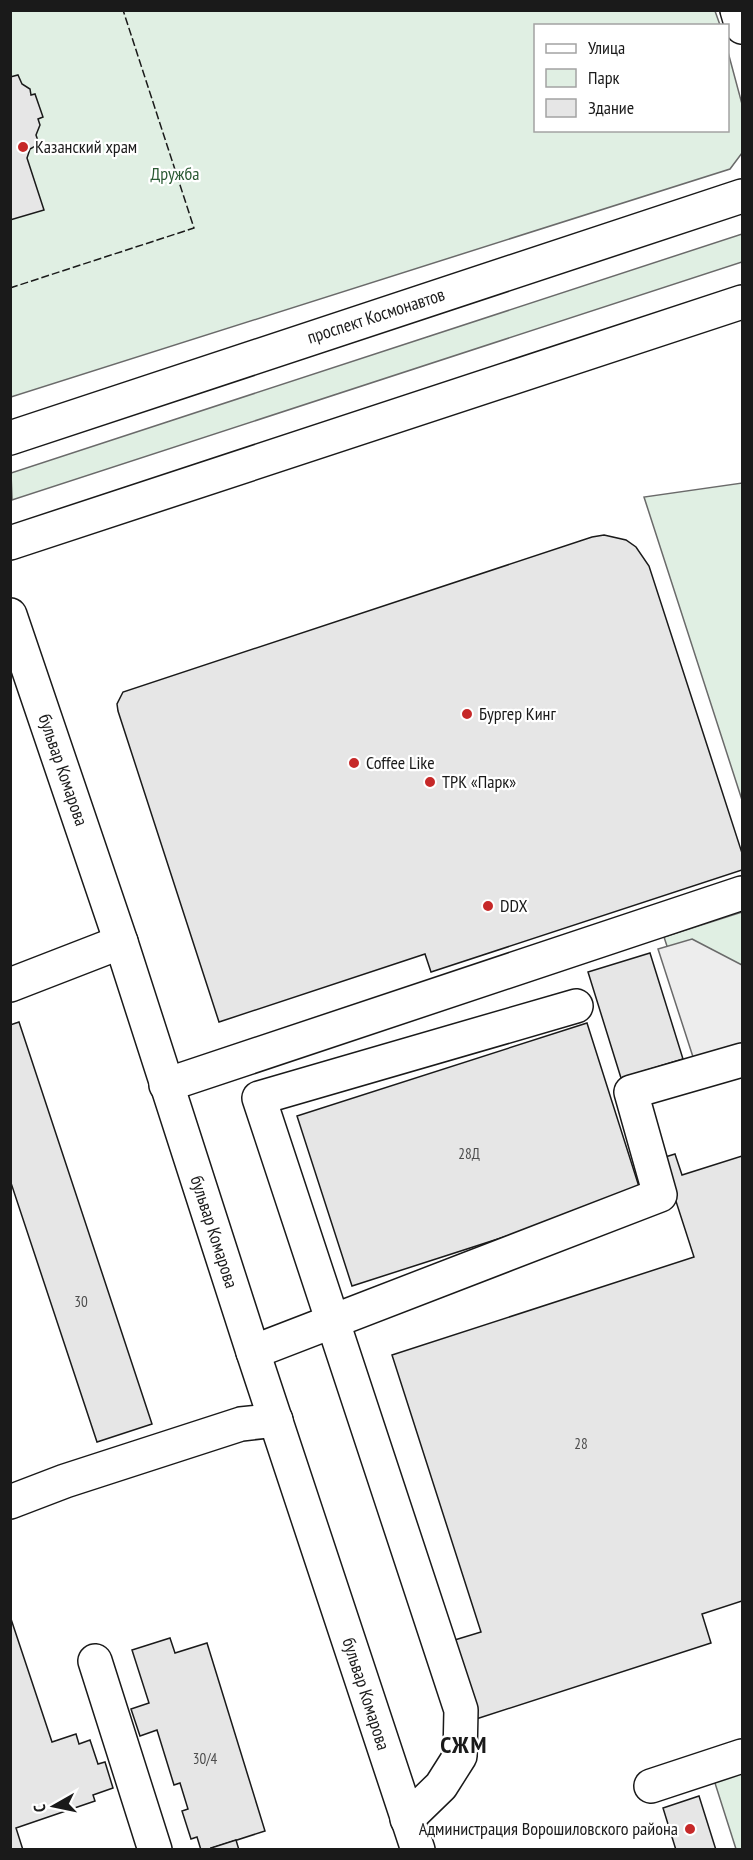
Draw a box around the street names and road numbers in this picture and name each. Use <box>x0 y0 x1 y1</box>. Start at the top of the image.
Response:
street label: проспект Космонавтов <box>304 282 448 349</box>
street label: бульвар Комарова <box>34 711 93 829</box>
street label: бульвар Комарова <box>185 1173 243 1291</box>
street label: бульвар Комарова <box>337 1635 395 1753</box>

